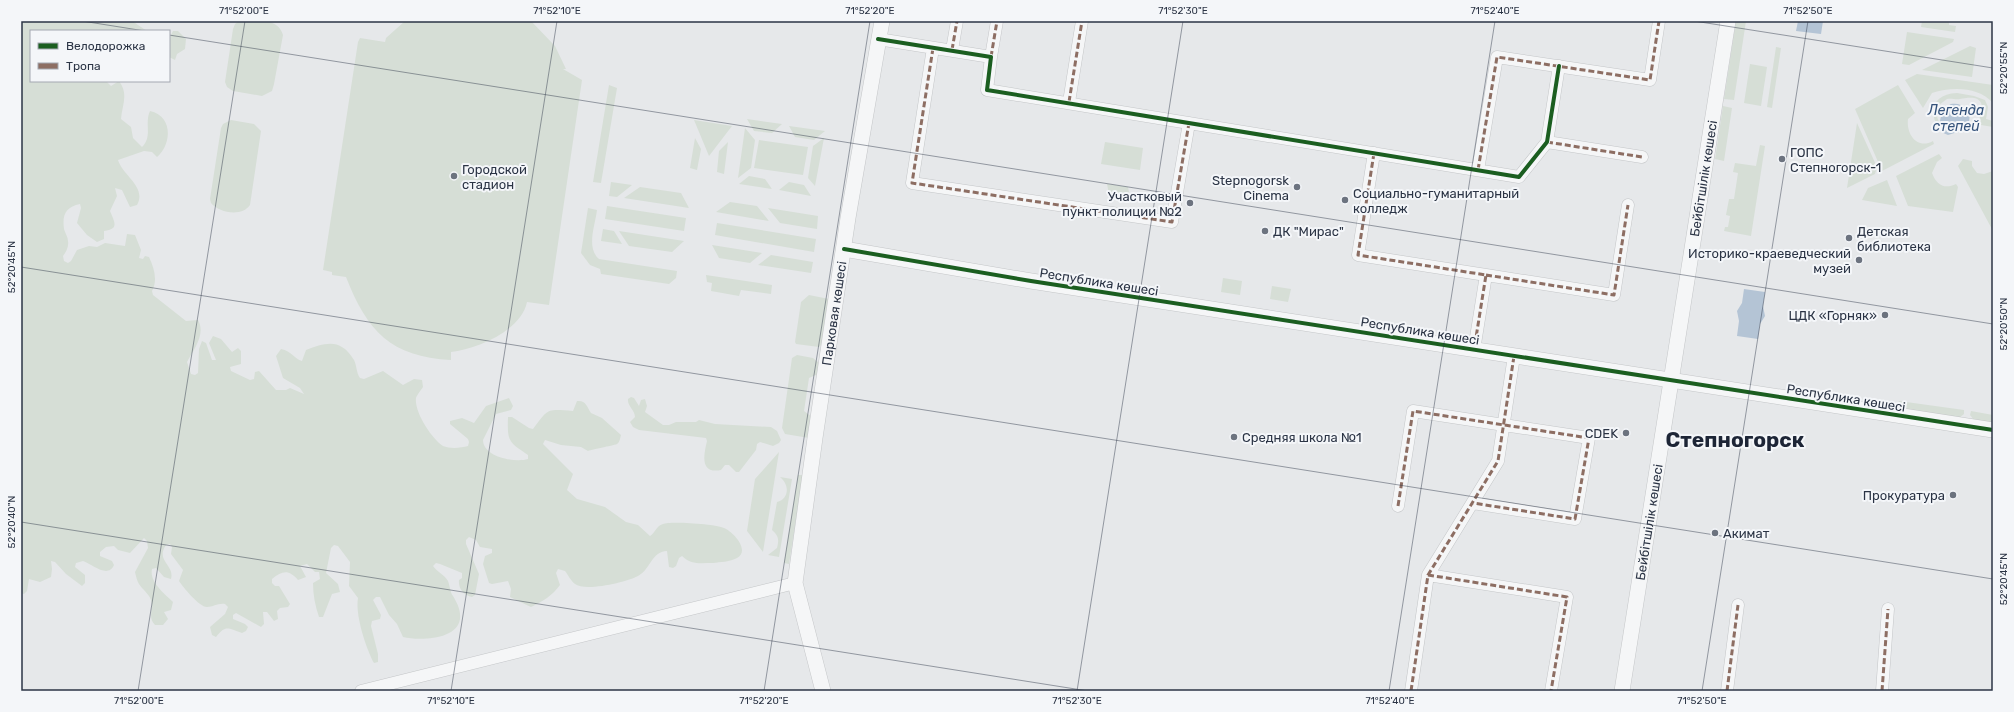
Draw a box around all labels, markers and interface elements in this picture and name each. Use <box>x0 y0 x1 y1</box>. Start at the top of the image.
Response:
text: 71°52'00"E <box>219 5 269 17</box>
text: 71°52'10"E <box>533 5 581 17</box>
text: 71°52'20"E <box>845 5 895 17</box>
text: 71°52'30"E <box>1158 5 1208 17</box>
text: 71°52'40"E <box>1470 5 1520 17</box>
text: 71°52'50"E <box>1783 5 1833 17</box>
legend <box>30 30 170 82</box>
text: Велодорожка <box>66 39 145 53</box>
text: 52°20'55"N <box>1998 42 2010 94</box>
text: Тропа <box>66 59 101 73</box>
water label: Легенда степей <box>1927 102 1984 135</box>
street label: Бейбітшілік көшесі <box>1687 119 1720 238</box>
place label: ГОПС Степногорск-1 <box>1790 145 1881 175</box>
marker: ГОПС Степногорск-1 <box>1777 154 1787 164</box>
place label: Городской стадион <box>462 162 527 192</box>
marker: Городской стадион <box>449 171 459 181</box>
place label: Stepnogorsk Cinema <box>1212 173 1289 203</box>
marker: Stepnogorsk Cinema <box>1292 182 1302 192</box>
place label: Социально-гуманитарный колледж <box>1353 186 1519 216</box>
place label: Участковый пункт полиции №2 <box>1062 189 1182 219</box>
marker: Социально-гуманитарный колледж <box>1340 195 1350 205</box>
marker: Участковый пункт полиции №2 <box>1185 198 1195 208</box>
place label: ДК "Мирас" <box>1273 224 1344 239</box>
place label: Детская библиотека <box>1857 224 1931 254</box>
marker: ДК "Мирас" <box>1260 226 1270 236</box>
marker: Детская библиотека <box>1844 233 1854 243</box>
text: 52°20'45"N <box>6 241 18 293</box>
place label: Историко-краеведческий музей <box>1688 246 1851 276</box>
marker: Историко-краеведческий музей <box>1854 255 1864 265</box>
street label: Парковая көшесі <box>818 260 849 367</box>
street label: Республика көшесі <box>1038 265 1160 299</box>
text: 52°20'50"N <box>1998 297 2010 351</box>
place label: ЦДК «Горняк» <box>1789 308 1877 323</box>
marker: ЦДК «Горняк» <box>1880 310 1890 320</box>
street label: Республика көшесі <box>1359 314 1481 348</box>
street label: Республика көшесі <box>1785 381 1907 415</box>
place label: CDEK <box>1585 426 1618 441</box>
district label: Степногорск <box>1666 427 1805 452</box>
marker: CDEK <box>1621 428 1631 438</box>
place label: Средняя школа №1 <box>1242 430 1362 445</box>
marker: Средняя школа №1 <box>1229 432 1239 442</box>
street label: Бейбітшілік көшесі <box>1632 463 1665 581</box>
place label: Прокуратура <box>1863 488 1945 503</box>
marker: Прокуратура <box>1948 490 1958 500</box>
text: 52°20'40"N <box>6 496 18 548</box>
place label: Акимат <box>1723 526 1770 541</box>
marker: Акимат <box>1710 528 1720 538</box>
text: 52°20'45"N <box>1998 553 2010 605</box>
text: 71°52'00"E <box>114 695 164 707</box>
text: 71°52'10"E <box>427 695 475 707</box>
text: 71°52'20"E <box>739 695 789 707</box>
text: 71°52'30"E <box>1052 695 1102 707</box>
text: 71°52'40"E <box>1365 695 1415 707</box>
text: 71°52'50"E <box>1677 695 1727 707</box>

